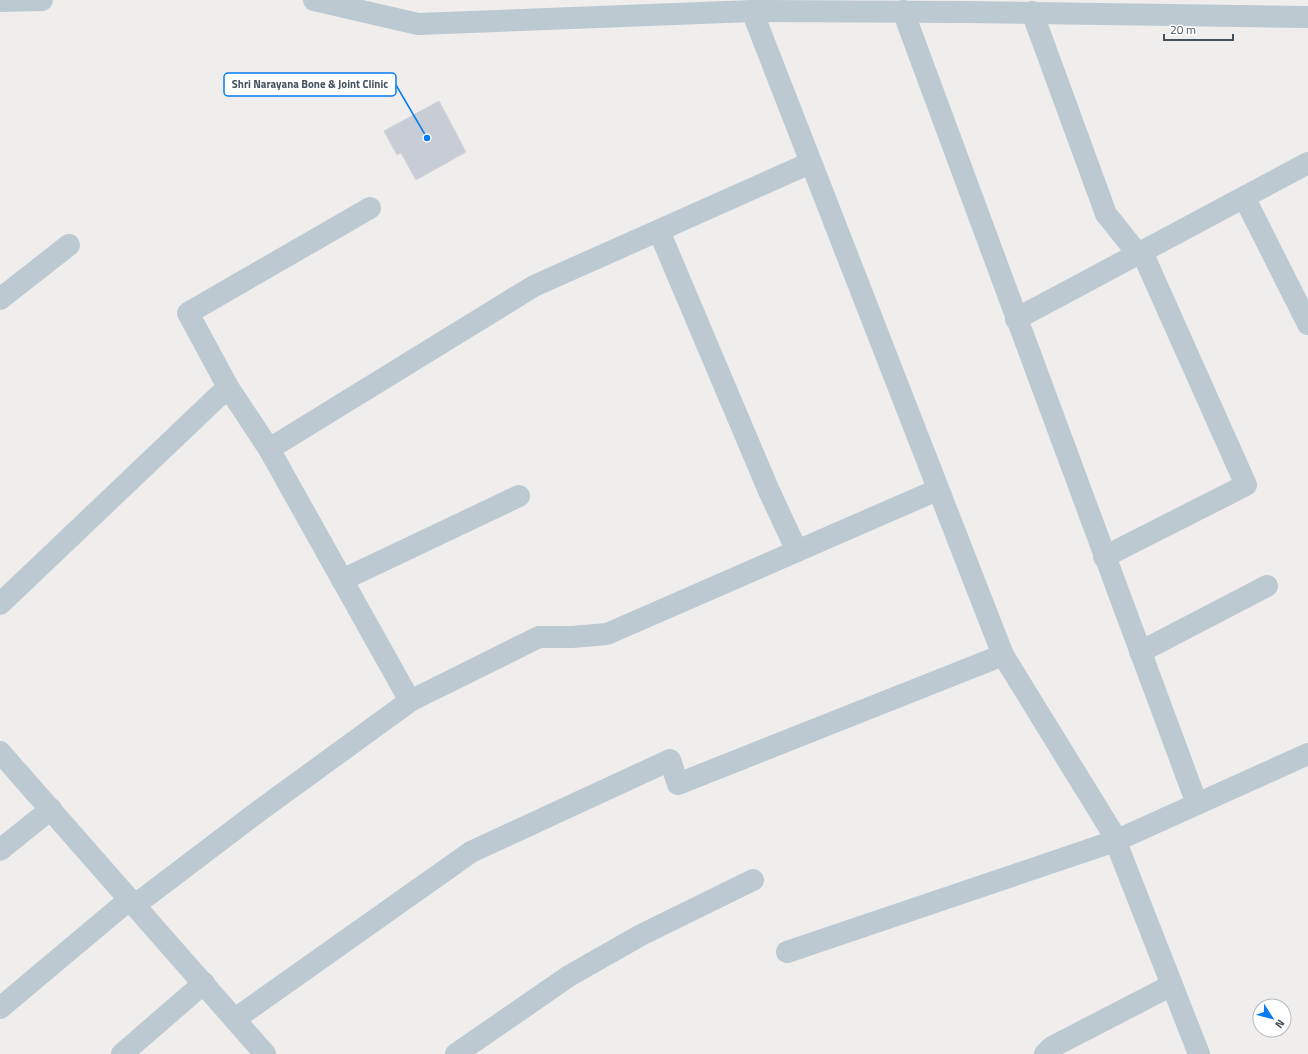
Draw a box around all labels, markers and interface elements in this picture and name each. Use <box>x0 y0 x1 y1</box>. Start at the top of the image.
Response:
scale bar <box>1164 16 1233 42</box>
text: 20 m <box>1170 20 1196 39</box>
callout: Shri Narayana Bone & Joint Clinic <box>224 73 396 96</box>
text: Shri Narayana Bone & Joint Clinic <box>232 76 388 92</box>
north arrow <box>1252 998 1292 1038</box>
text: N <box>1271 1016 1289 1032</box>

